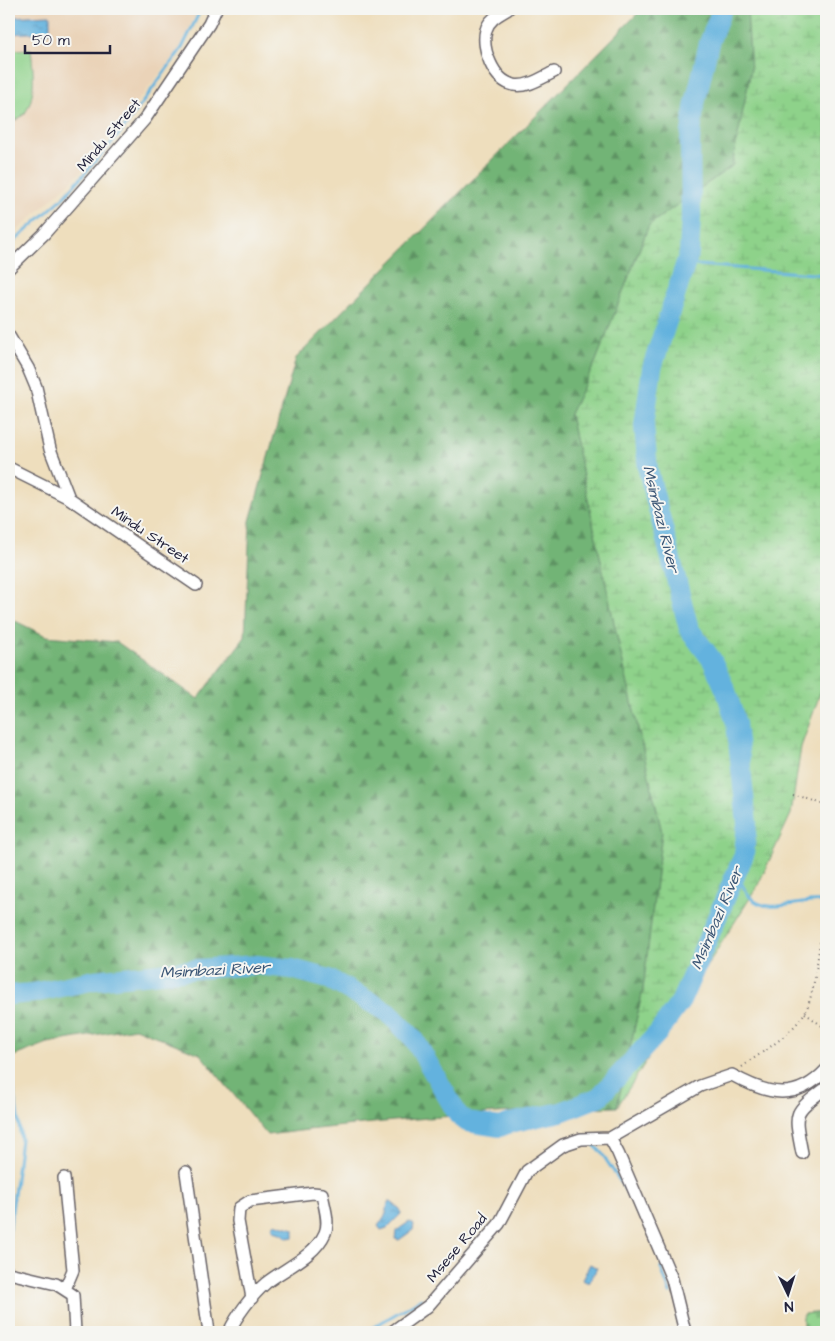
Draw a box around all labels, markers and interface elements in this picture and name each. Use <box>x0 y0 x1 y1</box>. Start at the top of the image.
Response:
scale bar <box>25 22 110 54</box>
text: 50 m <box>32 30 70 51</box>
street label: Mindu Street <box>72 94 146 176</box>
water label: Msimbazi River <box>637 463 685 577</box>
street label: Mindu Street <box>107 501 193 569</box>
water label: Msimbazi River <box>685 861 749 973</box>
water label: Msimbazi River <box>160 956 272 984</box>
street label: Msese Road <box>422 1209 492 1287</box>
north arrow <box>762 1268 812 1318</box>
text: N <box>784 1296 794 1316</box>

